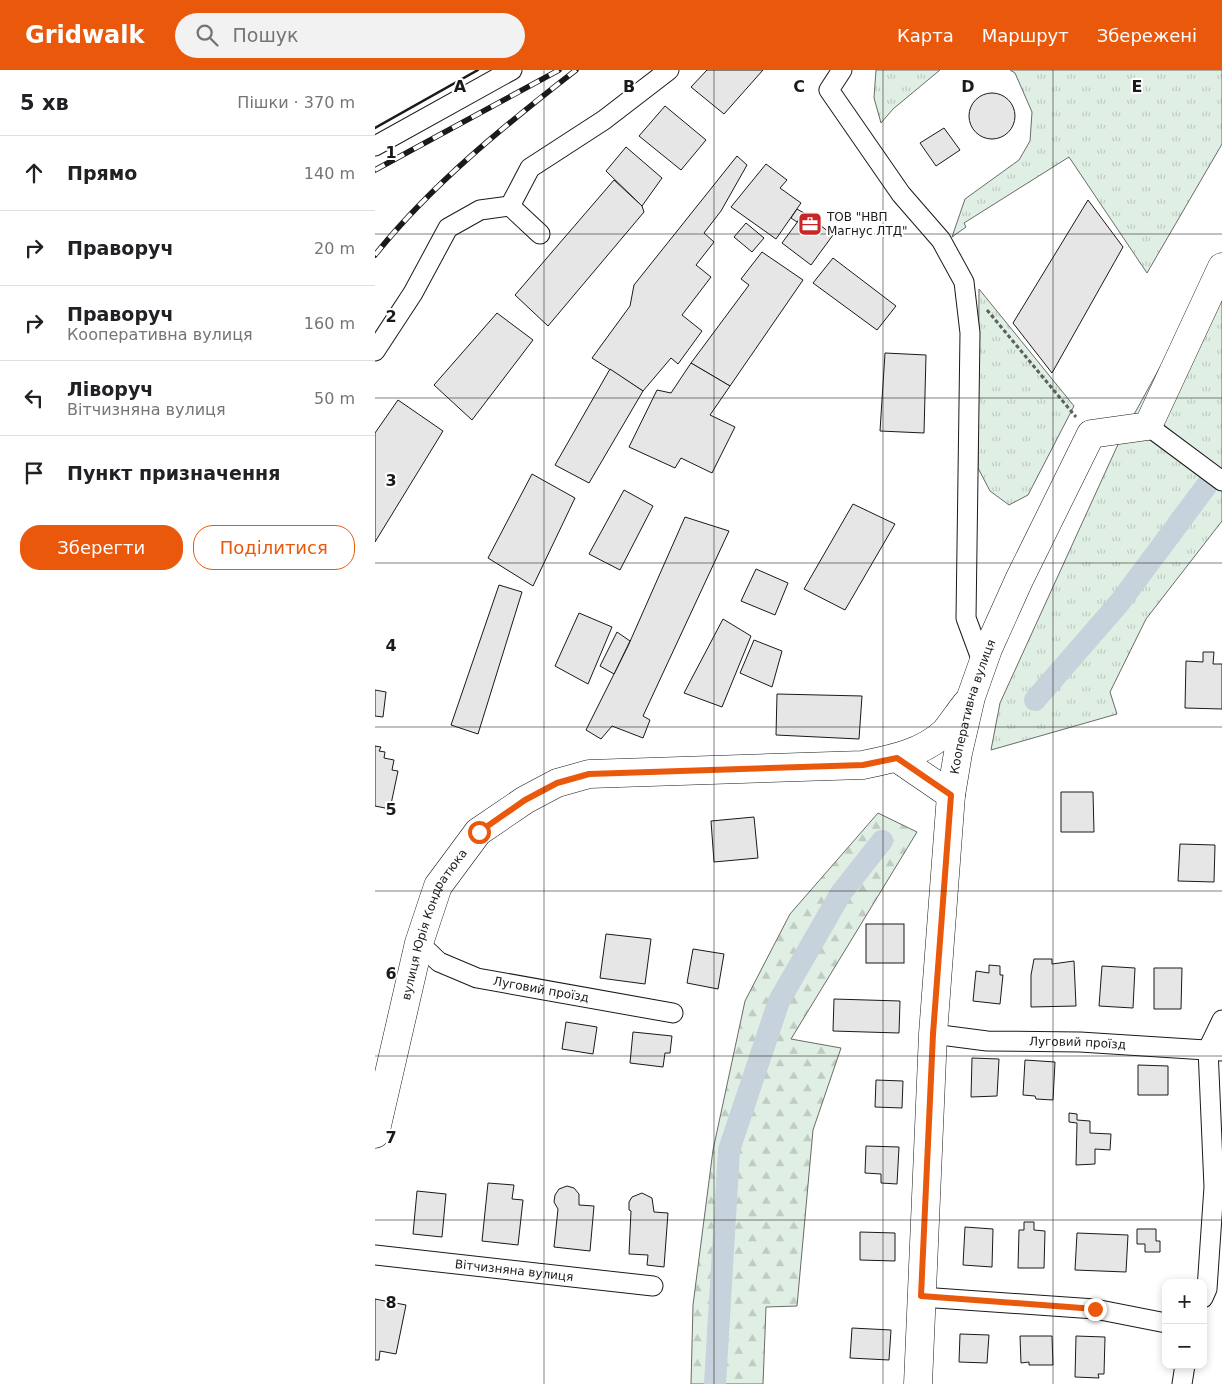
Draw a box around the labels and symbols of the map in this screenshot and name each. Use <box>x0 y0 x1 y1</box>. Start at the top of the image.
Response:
text: A <box>454 77 467 96</box>
text: B <box>623 77 635 96</box>
text: C <box>793 77 805 96</box>
text: D <box>961 77 975 96</box>
text: E <box>1132 77 1142 96</box>
text: 1 <box>385 143 397 162</box>
place label: ТОВ "НВП Магнус ЛТД" <box>826 210 908 238</box>
office icon: ТОВ "НВП Магнус ЛТД" <box>797 211 823 237</box>
text: 2 <box>385 307 397 326</box>
text: 3 <box>385 471 397 490</box>
text: 4 <box>385 636 397 655</box>
street label: Кооперативна вулиця <box>948 637 998 775</box>
text: 5 <box>385 800 397 819</box>
route start <box>468 821 491 844</box>
street label: вулиця Юрія Кондратюка <box>399 846 470 1001</box>
text: 6 <box>385 964 397 983</box>
street label: Луговий проїзд <box>492 974 590 1005</box>
street label: Луговий проїзд <box>1029 1034 1126 1052</box>
text: 7 <box>385 1128 397 1147</box>
street label: Вітчизняна вулиця <box>454 1257 574 1284</box>
text: 8 <box>385 1293 397 1312</box>
route end <box>1084 1298 1107 1321</box>

